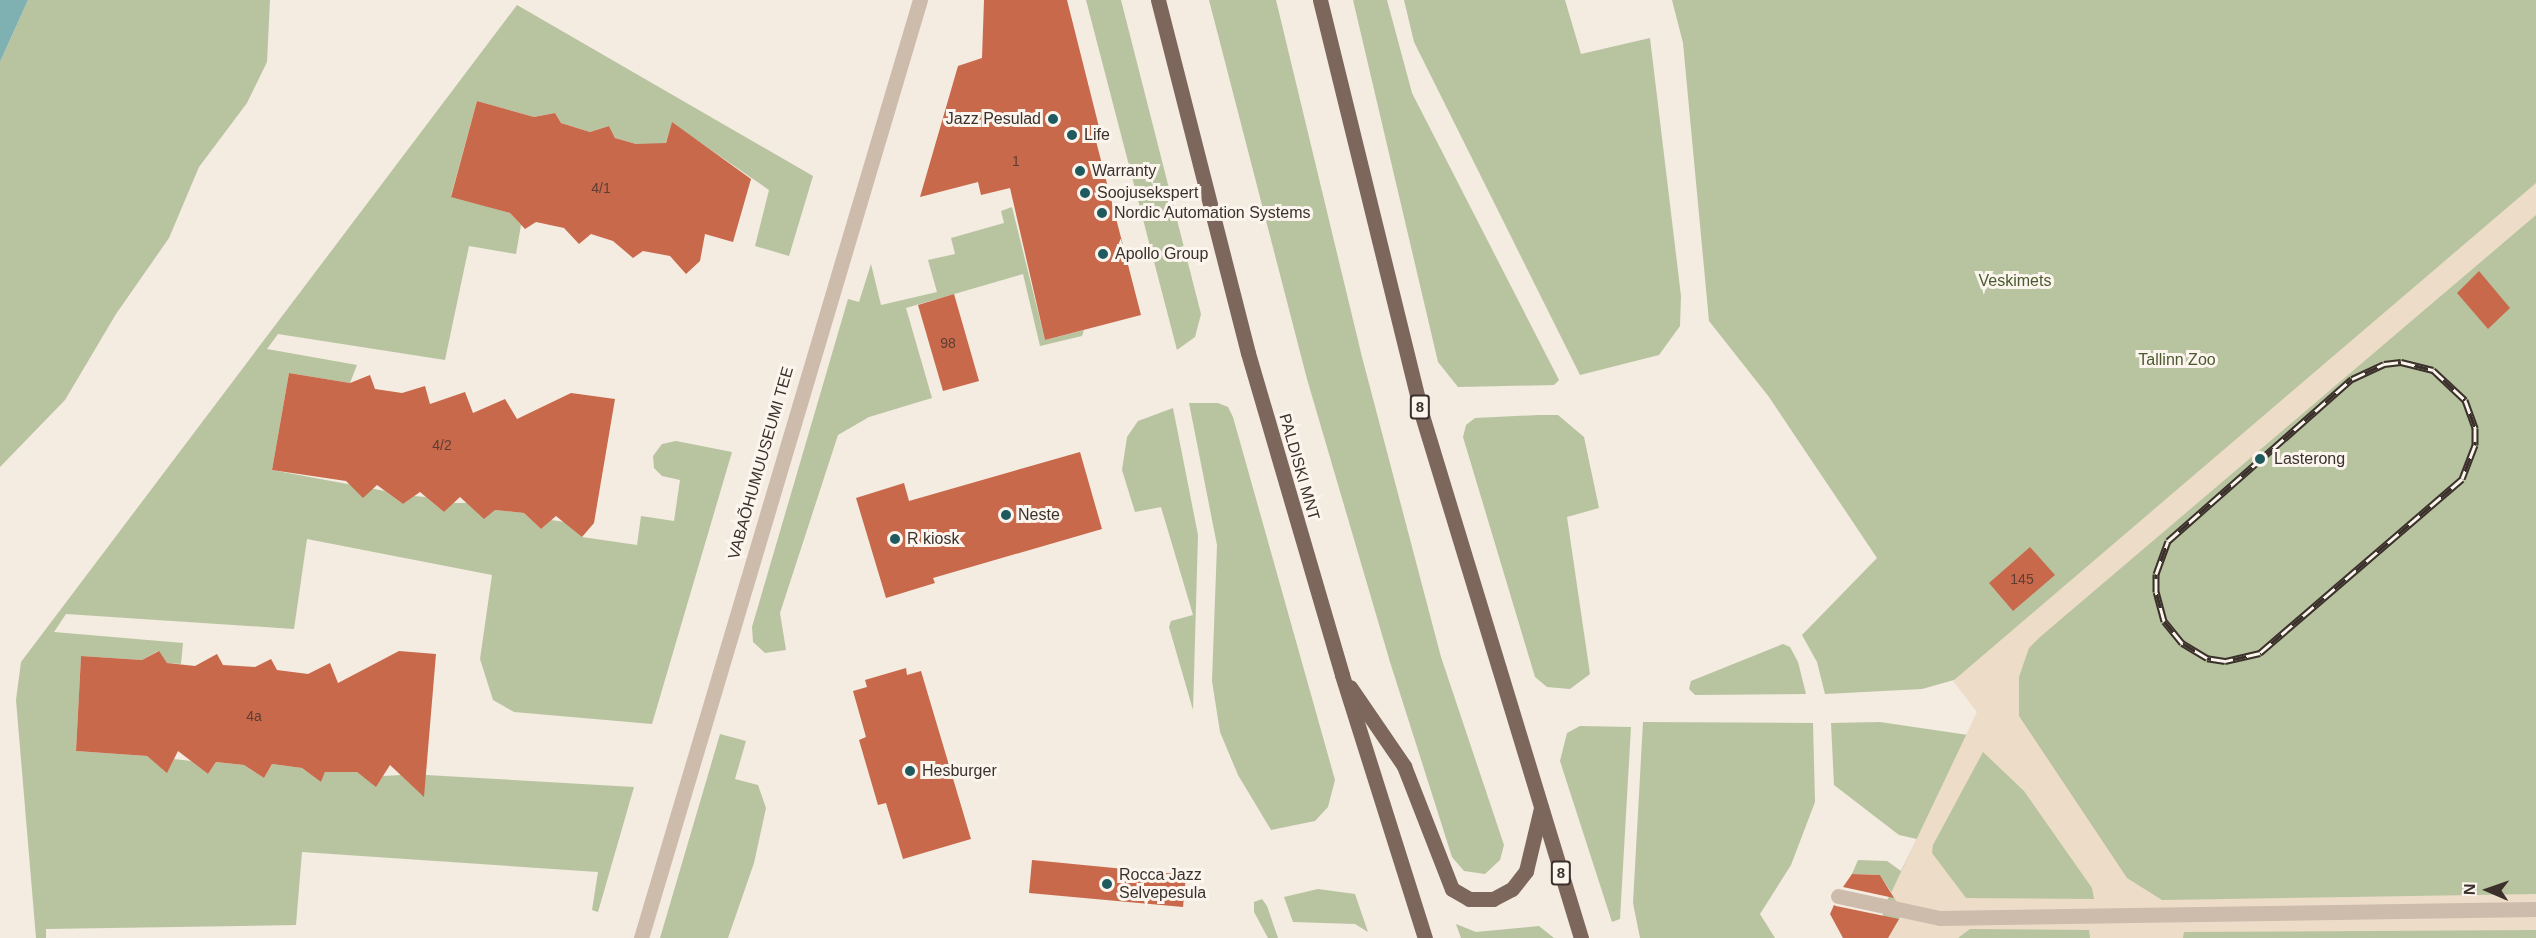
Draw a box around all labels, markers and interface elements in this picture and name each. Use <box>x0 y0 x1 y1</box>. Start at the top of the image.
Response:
place label: Jazz Pesulad <box>946 109 1041 129</box>
marker: Jazz Pesulad <box>1046 112 1060 126</box>
place label: Life <box>1084 125 1110 145</box>
marker: Life <box>1065 128 1079 142</box>
house number: 1 <box>1012 153 1020 169</box>
place label: Warranty <box>1092 161 1156 181</box>
marker: Warranty <box>1073 164 1087 178</box>
house number: 4/1 <box>591 180 611 196</box>
place label: Soojusekspert <box>1097 183 1198 203</box>
marker: Soojusekspert <box>1078 186 1092 200</box>
place label: Nordic Automation Systems <box>1114 203 1311 223</box>
marker: Nordic Automation Systems <box>1095 206 1109 220</box>
place label: Apollo Group <box>1115 244 1208 264</box>
marker: Apollo Group <box>1096 247 1110 261</box>
park label: Veskimets <box>1979 271 2051 291</box>
house number: 98 <box>940 335 956 351</box>
park label: Tallinn Zoo <box>2138 350 2216 370</box>
street label: VABAÕHUMUUSEUMI TEE <box>724 364 798 562</box>
road number: 8 <box>1410 395 1430 419</box>
street label: PALDISKI MNT <box>1275 412 1323 522</box>
house number: 4/2 <box>432 437 452 453</box>
place label: Lasterong <box>2274 449 2345 469</box>
marker: Lasterong <box>2251 450 2269 468</box>
place label: Neste <box>1018 505 1060 525</box>
marker: Neste <box>999 508 1013 522</box>
place label: R kiosk <box>907 529 959 549</box>
marker: R kiosk <box>888 532 902 546</box>
house number: 145 <box>2010 571 2034 587</box>
house number: 4a <box>246 708 262 724</box>
place label: Hesburger <box>922 761 997 781</box>
marker: Hesburger <box>903 764 917 778</box>
north arrow <box>2458 860 2518 920</box>
road number: 8 <box>1550 861 1572 885</box>
place label: Rocca Jazz Selvepesula <box>1119 865 1206 903</box>
marker: Rocca Jazz Selvepesula <box>1100 877 1114 891</box>
text: N <box>2461 883 2478 895</box>

